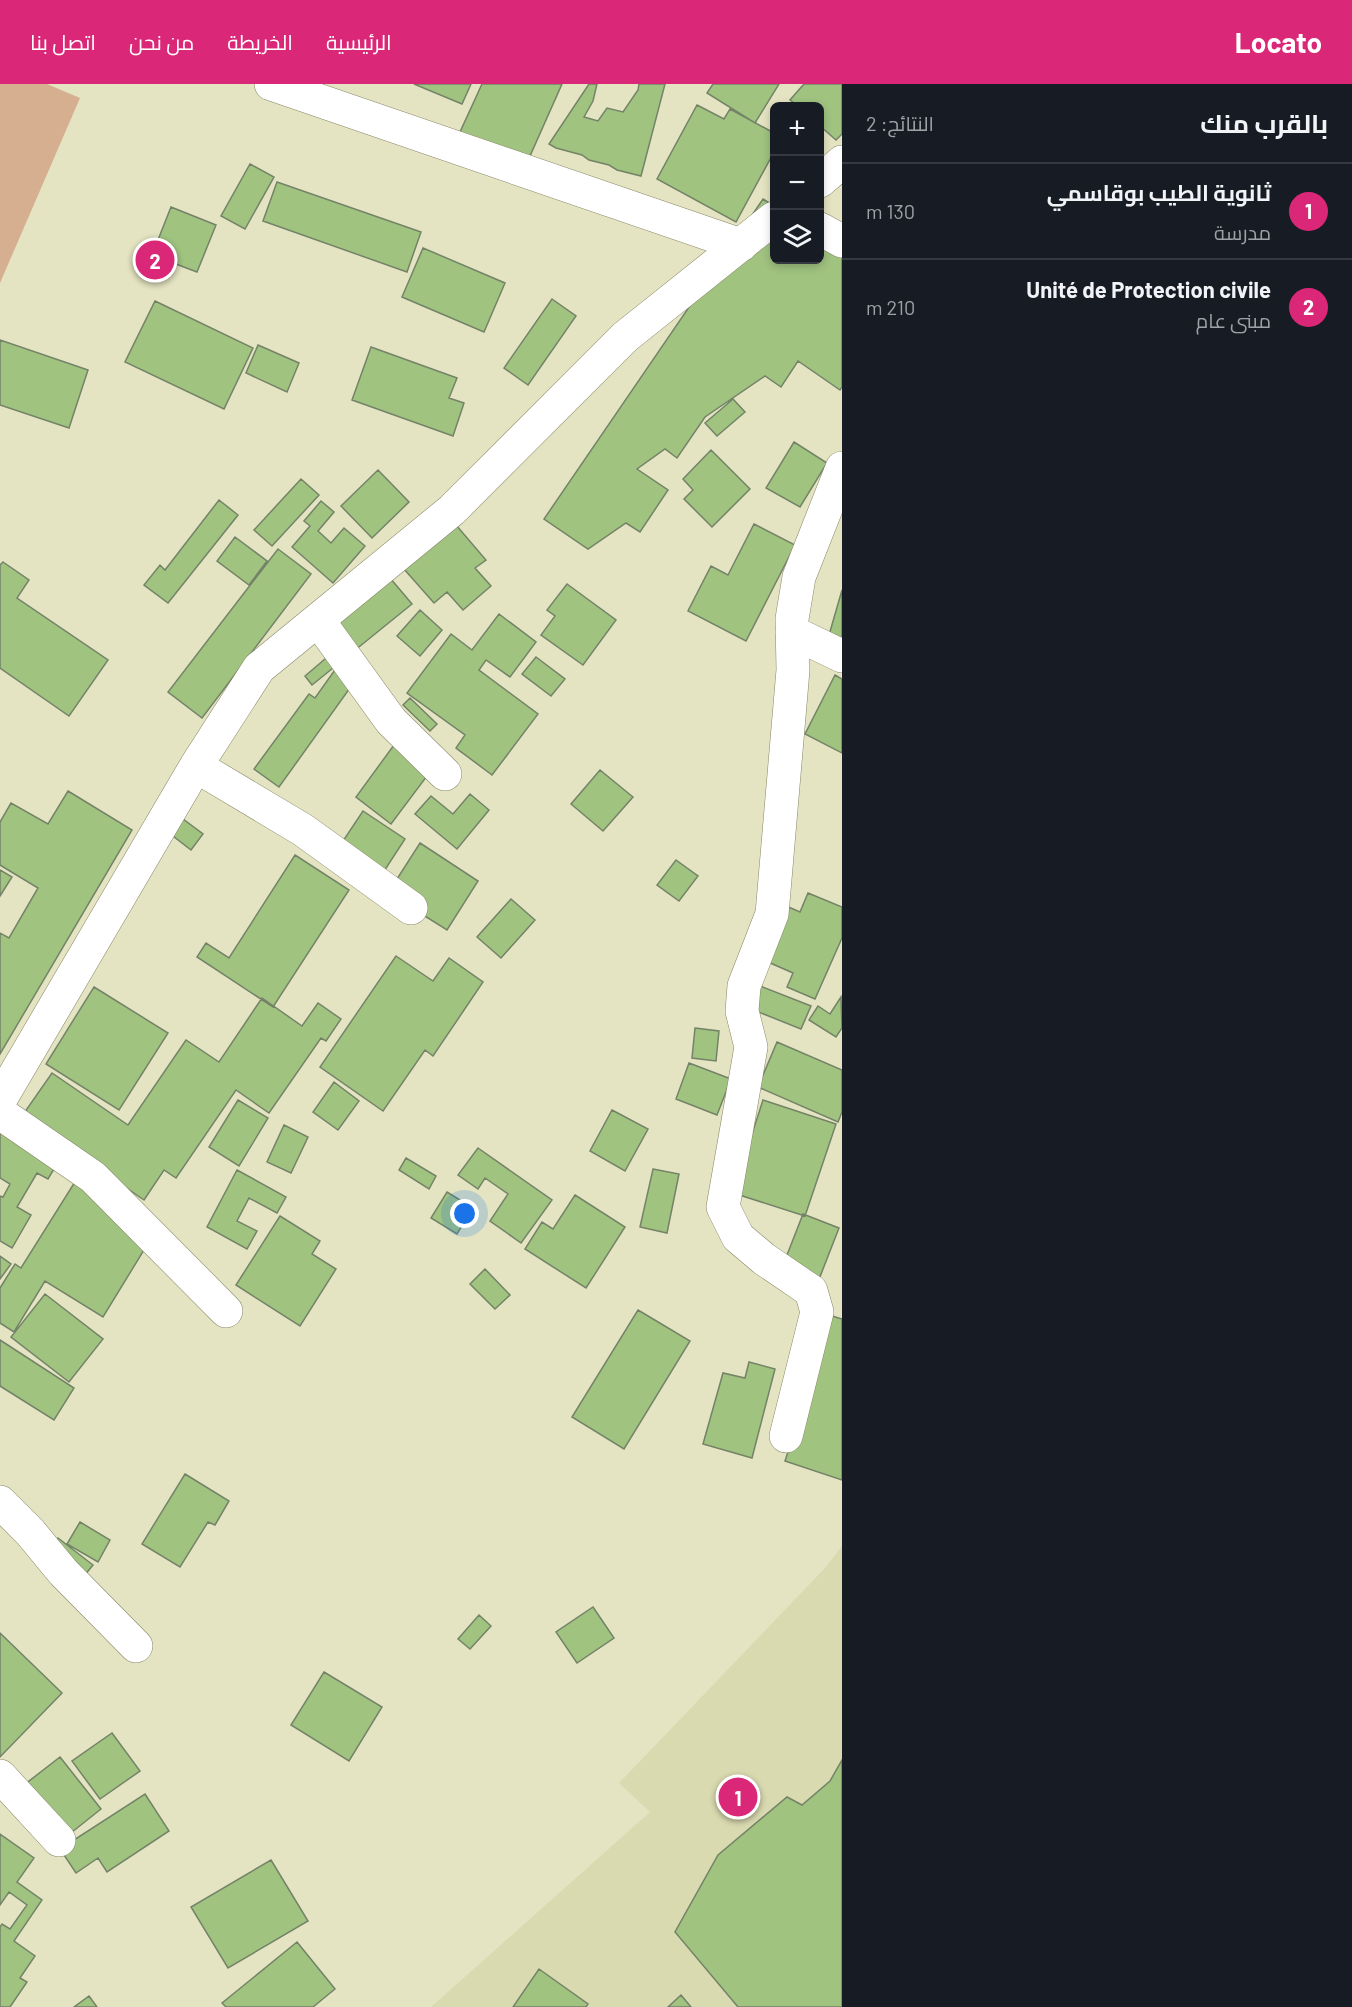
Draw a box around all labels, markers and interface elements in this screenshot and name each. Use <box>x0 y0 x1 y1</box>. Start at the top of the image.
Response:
text: Locato <box>1235 25 1322 59</box>
text: اتصل بنا <box>30 29 96 54</box>
text: من نحن <box>129 29 194 54</box>
text: الخريطة <box>227 29 293 54</box>
text: الرئيسية <box>326 29 392 54</box>
map controls <box>770 102 824 264</box>
button: + <box>770 102 824 156</box>
text: بالقرب منك <box>1200 107 1328 138</box>
text: النتائج: 2 <box>866 111 934 135</box>
button: − <box>770 156 824 210</box>
text: ثانوية الطيب بوقاسمي <box>1047 179 1271 205</box>
text: 130 m <box>866 199 915 223</box>
text: 1 <box>1305 199 1312 223</box>
button: layers <box>770 210 824 264</box>
text: مدرسة <box>1214 220 1271 244</box>
pin: 2 <box>136 238 174 282</box>
text: Unité de Protection civile <box>1026 276 1271 302</box>
text: 210 m <box>866 295 915 319</box>
text: 2 <box>1303 295 1314 319</box>
text: مبنى عام <box>1196 308 1271 332</box>
your location <box>450 1199 479 1228</box>
pin: 1 <box>718 1774 758 1820</box>

